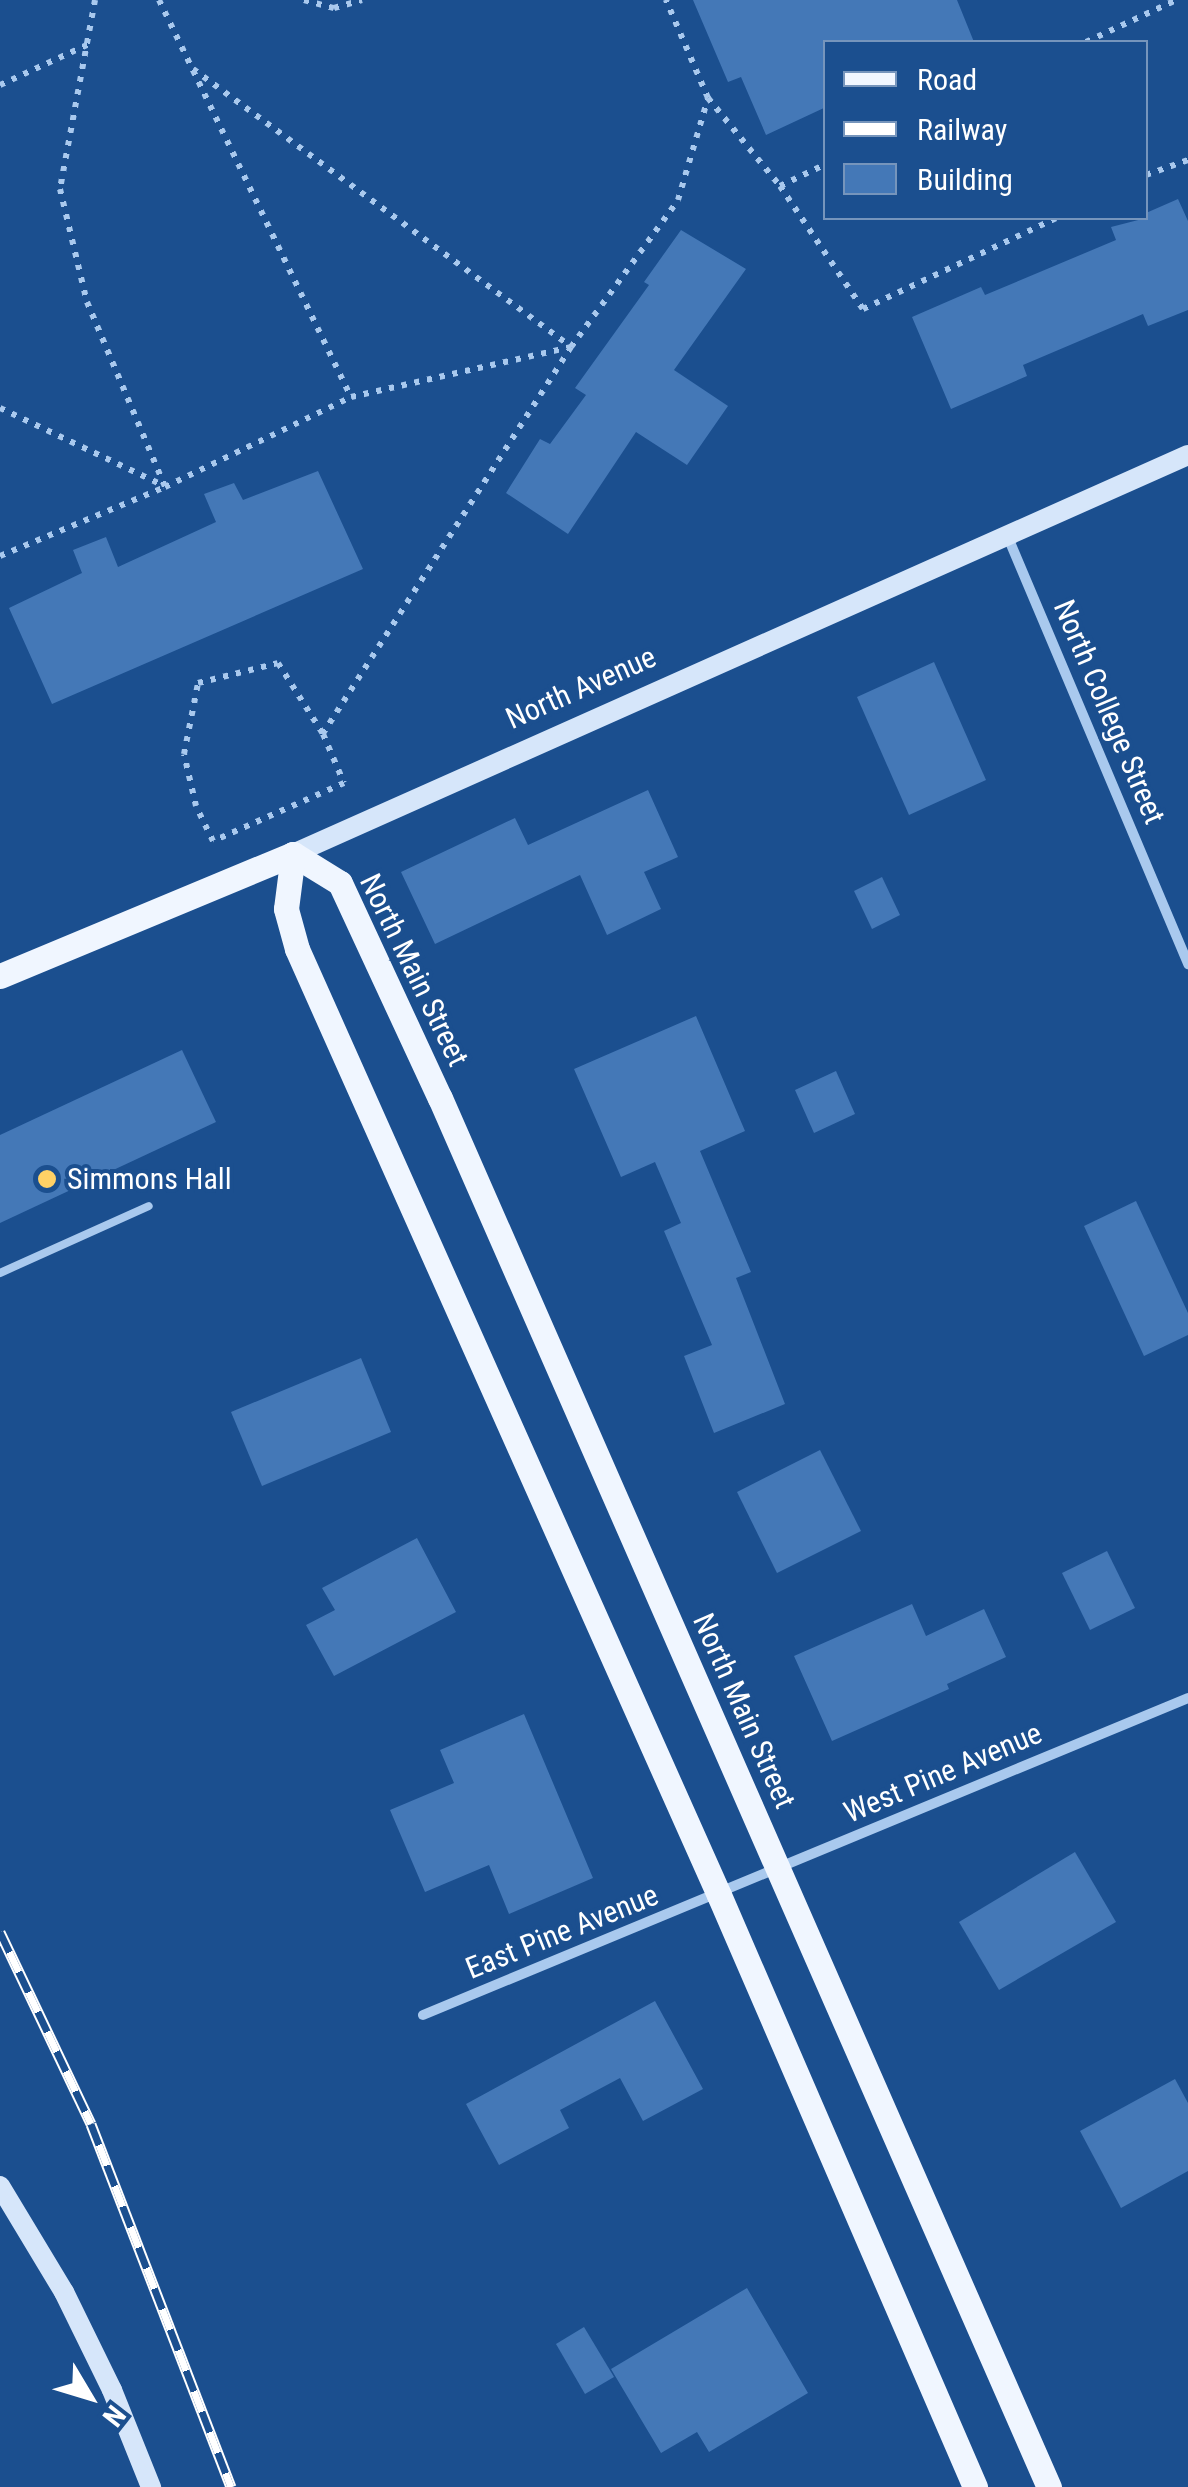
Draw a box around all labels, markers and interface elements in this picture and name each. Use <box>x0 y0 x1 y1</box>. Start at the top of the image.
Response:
legend <box>823 40 1148 220</box>
text: Road <box>917 62 977 97</box>
text: Railway <box>917 112 1007 147</box>
text: Building <box>917 162 1013 197</box>
street label: North College Street <box>1046 595 1172 829</box>
street label: North Avenue <box>501 639 661 737</box>
street label: North Main Street <box>352 868 476 1072</box>
place label: Simmons Hall <box>67 1161 232 1197</box>
marker: Simmons Hall <box>36 1168 58 1190</box>
street label: North Main Street <box>685 1608 803 1814</box>
street label: West Pine Avenue <box>839 1715 1047 1831</box>
street label: East Pine Avenue <box>461 1877 663 1987</box>
north arrow <box>40 2347 140 2447</box>
text: N <box>96 2399 132 2433</box>

